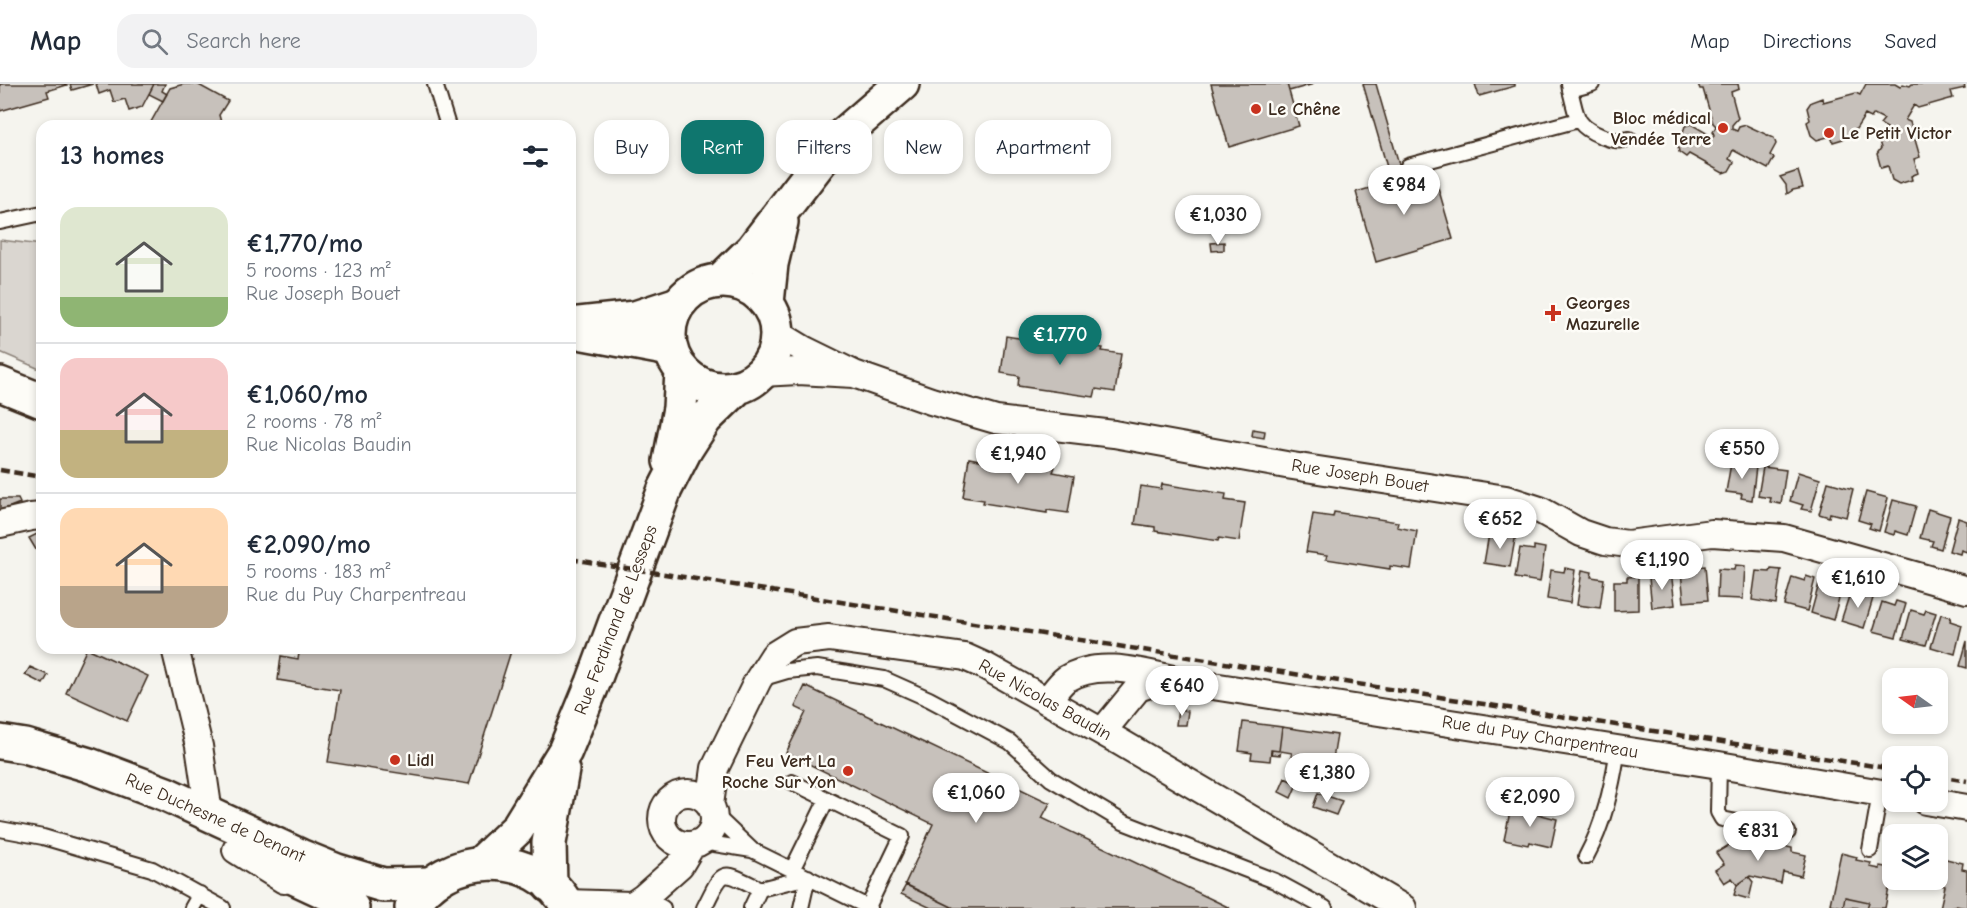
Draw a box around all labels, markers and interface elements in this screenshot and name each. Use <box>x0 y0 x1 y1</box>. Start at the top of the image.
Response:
search box <box>117 14 537 68</box>
text: Map <box>30 25 81 57</box>
icon: search <box>138 25 171 58</box>
text: Search here <box>186 28 301 54</box>
text: Map <box>1690 29 1730 53</box>
text: Directions <box>1763 29 1852 53</box>
text: Saved <box>1885 29 1937 53</box>
place label: Le Chêne <box>1268 99 1340 120</box>
marker: Le Chêne <box>1249 102 1263 116</box>
place label: Bloc médical Vendée Terre <box>1611 108 1711 150</box>
chip: Buy <box>594 120 669 174</box>
chip: Rent <box>681 120 764 174</box>
chip: Filters <box>776 120 872 174</box>
chip: New <box>884 120 963 174</box>
chip: Apartment <box>975 120 1111 174</box>
marker: Bloc médical Vendée Terre <box>1716 121 1730 135</box>
place label: Le Petit Victor <box>1841 123 1952 144</box>
marker: Le Petit Victor <box>1822 126 1836 140</box>
icon: filters <box>519 140 552 173</box>
text: 13 homes <box>60 141 164 171</box>
pin: €984 <box>1368 165 1440 216</box>
text: €984 <box>1382 173 1426 196</box>
pin: €1,030 <box>1169 195 1267 246</box>
text: €1,030 <box>1189 203 1247 226</box>
text: €1,770/mo <box>246 229 363 259</box>
icon: home <box>108 231 180 303</box>
text: 5 rooms · 123 m² <box>246 259 391 282</box>
text: Rue Joseph Bouet <box>246 282 400 305</box>
place label: Georges Mazurelle <box>1566 293 1640 335</box>
marker: Georges Mazurelle <box>1544 304 1562 322</box>
pin: €1,770 <box>1011 315 1109 366</box>
text: €1,770 <box>1033 323 1087 346</box>
text: €1,060/mo <box>246 380 368 410</box>
icon: home <box>108 382 180 454</box>
text: 2 rooms · 78 m² <box>246 410 382 433</box>
pin: €550 <box>1706 429 1778 480</box>
text: Rue Nicolas Baudin <box>246 433 412 456</box>
pin: €1,940 <box>969 434 1067 485</box>
text: €550 <box>1719 437 1765 460</box>
text: €1,940 <box>990 442 1046 465</box>
street label: Rue Joseph Bouet <box>1290 455 1431 497</box>
pin: €652 <box>1464 499 1536 550</box>
text: €652 <box>1478 507 1522 530</box>
street label: Rue Ferdinand de Lesseps <box>570 522 662 718</box>
text: €2,090/mo <box>246 530 371 560</box>
icon: home <box>108 532 180 604</box>
pin: €1,190 <box>1613 540 1711 591</box>
text: €1,190 <box>1634 548 1690 571</box>
pin: €1,610 <box>1809 558 1907 609</box>
text: 5 rooms · 183 m² <box>246 560 391 583</box>
text: €1,610 <box>1830 566 1886 589</box>
text: Rue du Puy Charpentreau <box>246 583 466 606</box>
street label: Rue Nicolas Baudin <box>975 655 1115 745</box>
pin: €640 <box>1146 666 1218 717</box>
north arrow <box>1882 668 1948 734</box>
map controls <box>1882 668 1948 890</box>
text: €640 <box>1159 674 1205 697</box>
street label: Rue du Puy Charpentreau <box>1440 711 1640 763</box>
button: locate <box>1882 746 1948 812</box>
place label: Lidl <box>407 750 434 771</box>
place label: Feu Vert La Roche Sur Yon <box>722 751 836 793</box>
marker: Lidl <box>388 753 402 767</box>
pin: €1,380 <box>1278 753 1376 804</box>
text: €1,380 <box>1299 761 1356 784</box>
marker: Feu Vert La Roche Sur Yon <box>841 764 855 778</box>
street label: Rue Duchesne de Denant <box>122 769 309 868</box>
pin: €1,060 <box>927 773 1025 824</box>
pin: €2,090 <box>1481 777 1579 828</box>
text: €1,060 <box>947 781 1005 804</box>
text: €2,090 <box>1500 785 1560 808</box>
pin: €831 <box>1722 811 1794 862</box>
text: €831 <box>1737 819 1779 842</box>
button: layers <box>1882 824 1948 890</box>

